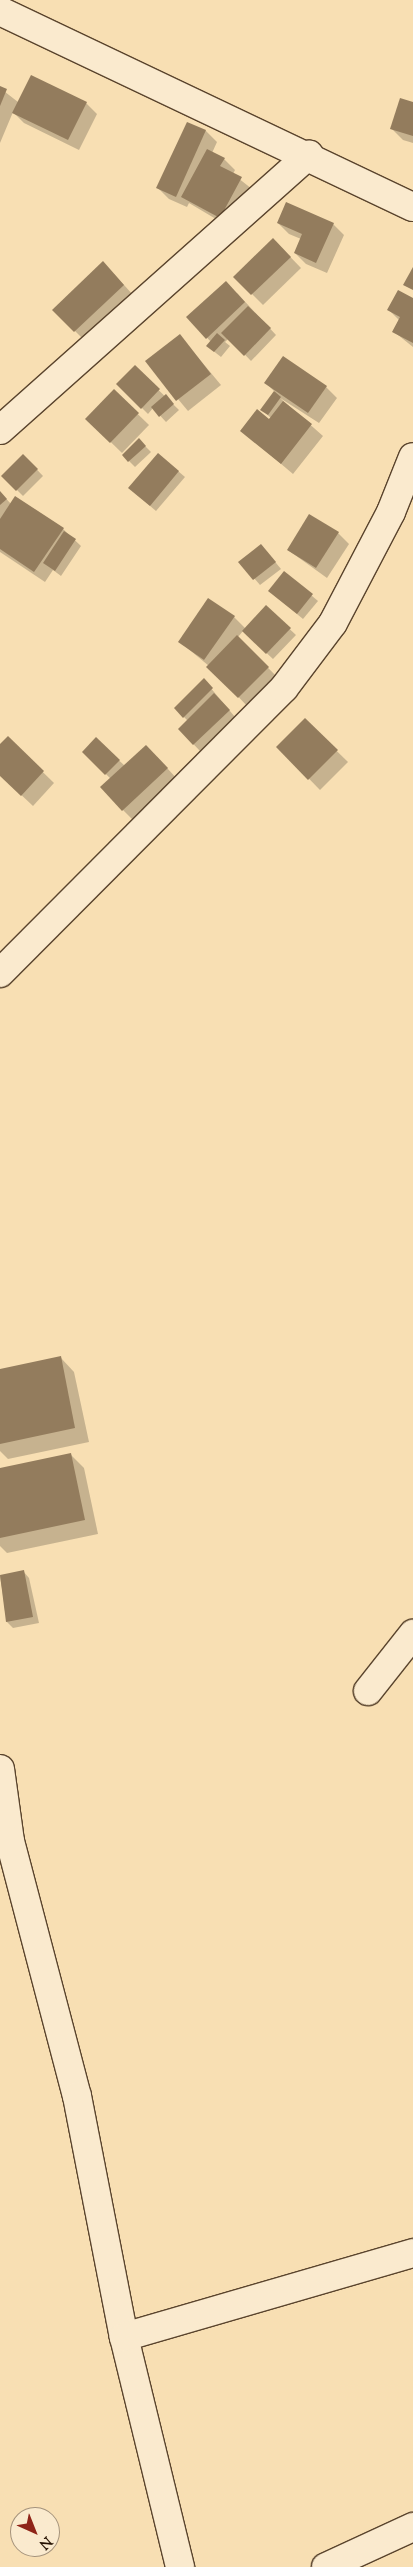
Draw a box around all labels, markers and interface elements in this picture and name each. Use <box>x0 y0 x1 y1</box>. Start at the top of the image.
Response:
north arrow <box>10 2507 60 2557</box>
text: N <box>34 2531 56 2553</box>

